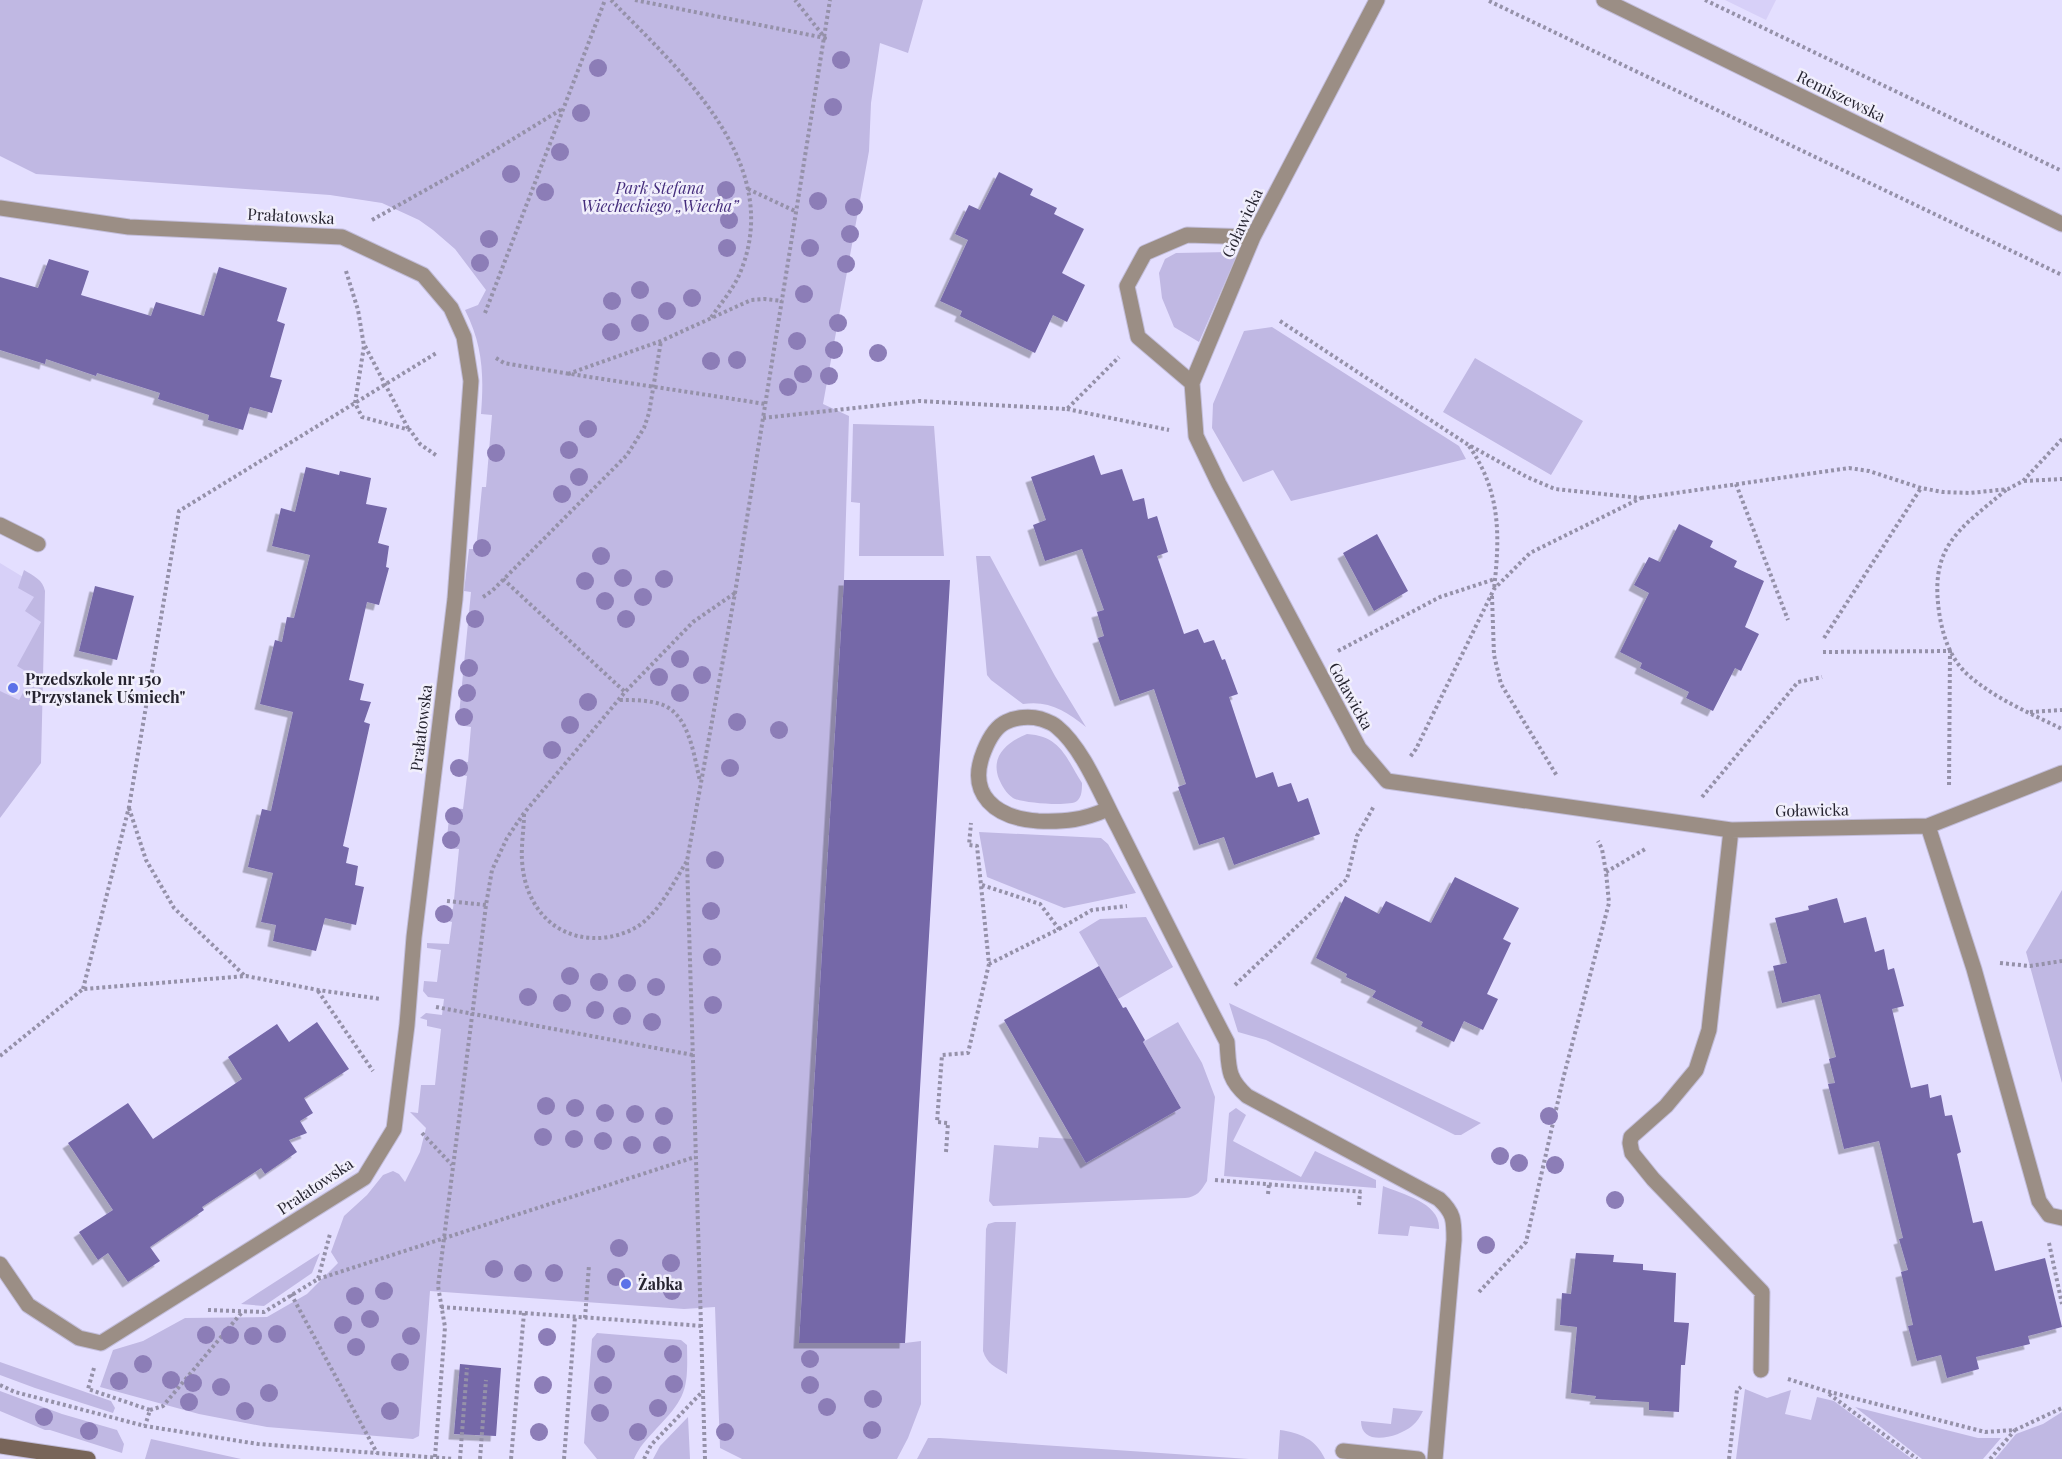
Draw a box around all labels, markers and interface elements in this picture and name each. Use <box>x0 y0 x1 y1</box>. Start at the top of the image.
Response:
street label: Remiszewska <box>1793 65 1889 126</box>
park label: Park Stefana Wiecheckiego „Wiecha” <box>581 177 740 216</box>
street label: Goławicka <box>1216 185 1267 261</box>
street label: Prałatowska <box>247 203 335 228</box>
street label: Goławicka <box>1324 658 1379 733</box>
place label: Przedszkole nr 150 "Przystanek Uśmiech" <box>25 668 185 707</box>
marker: Przedszkole nr 150 "Przystanek Uśmiech" <box>6 681 20 695</box>
street label: Prałatowska <box>405 683 436 773</box>
street label: Goławicka <box>1775 798 1849 821</box>
street label: Prałatowska <box>273 1152 357 1219</box>
place label: Żabka <box>638 1273 683 1294</box>
marker: Żabka <box>619 1277 633 1291</box>

